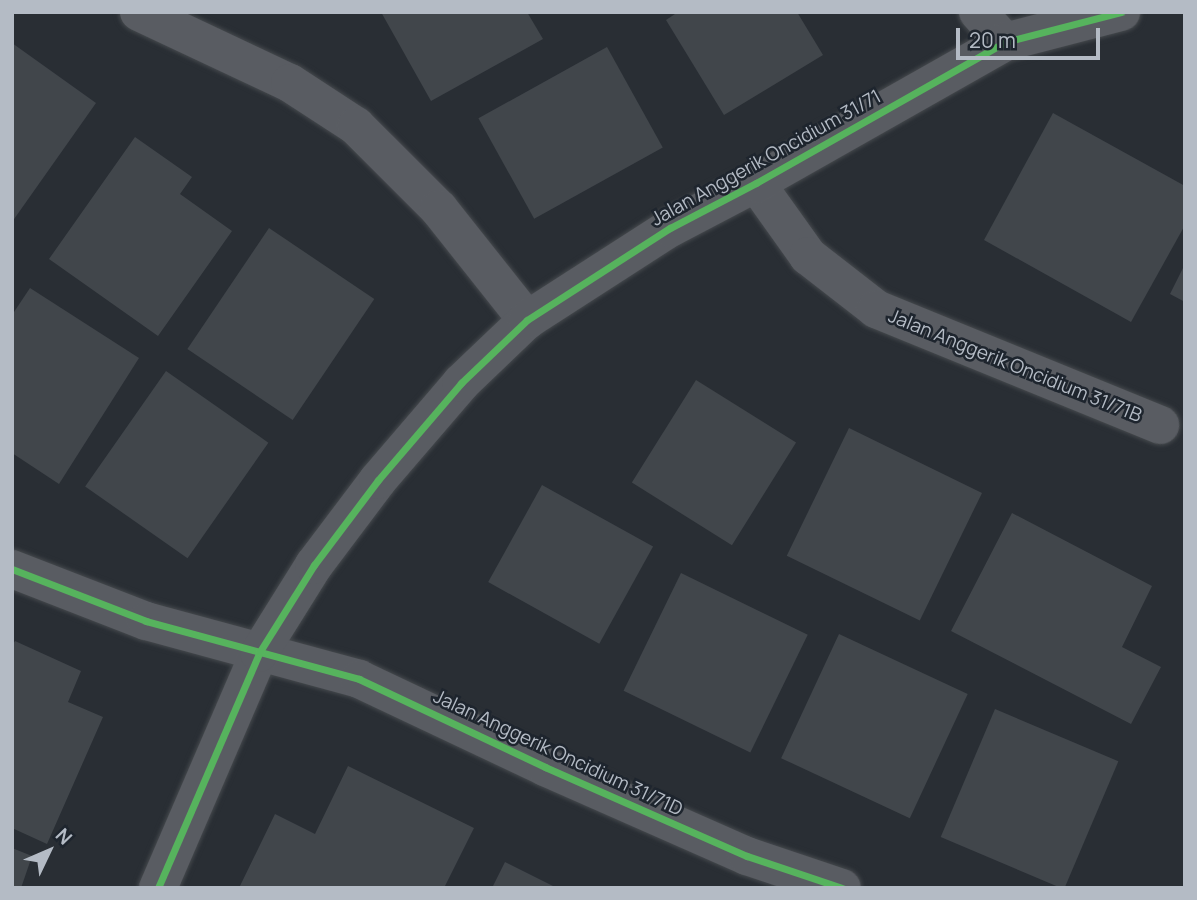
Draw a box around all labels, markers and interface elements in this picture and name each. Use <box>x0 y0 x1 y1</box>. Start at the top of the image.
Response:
scale bar <box>959 14 1102 58</box>
text: 20 m <box>969 26 1016 54</box>
street label: Jalan Anggerik Oncidium 31/71 <box>647 85 885 231</box>
street label: Jalan Anggerik Oncidium 31/71B <box>885 305 1145 427</box>
street label: Jalan Anggerik Oncidium 31/71D <box>430 685 686 821</box>
north arrow <box>14 816 84 886</box>
text: N <box>50 822 78 850</box>

